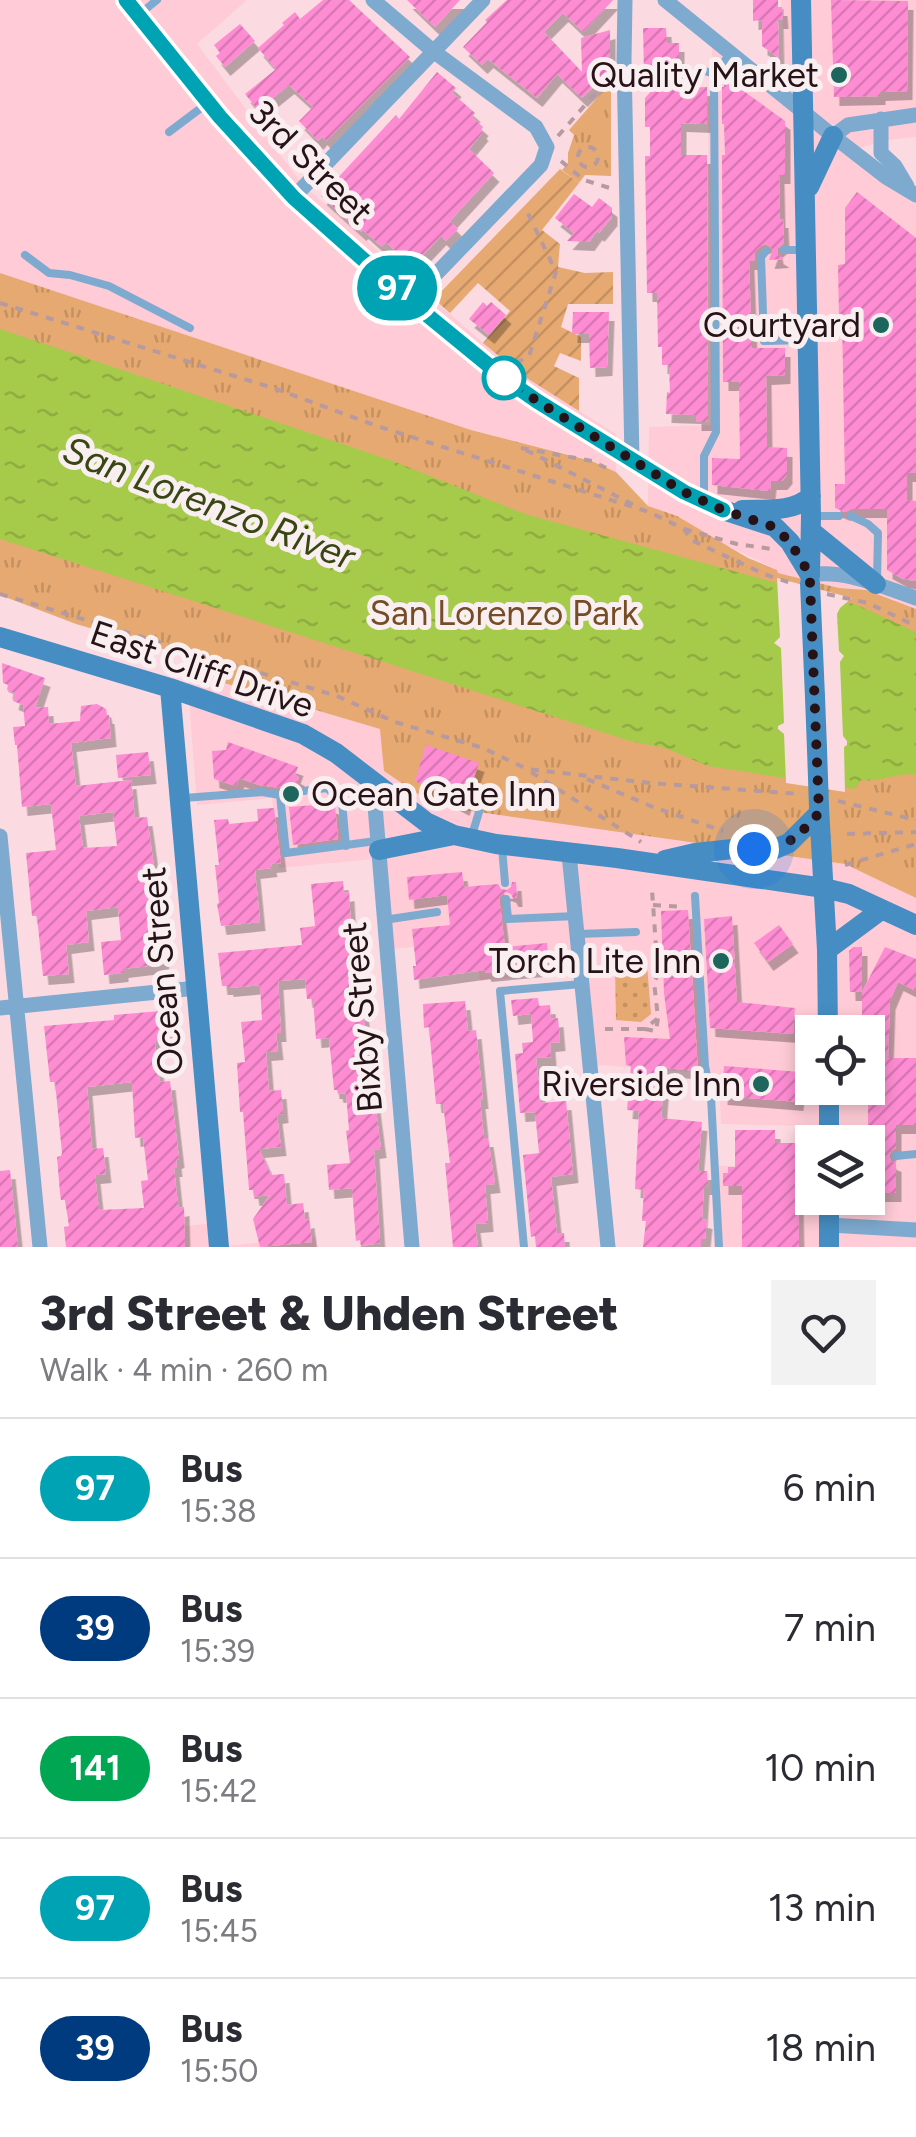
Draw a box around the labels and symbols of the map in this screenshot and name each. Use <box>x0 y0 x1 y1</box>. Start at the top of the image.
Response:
place label: Quality Market <box>590 54 819 96</box>
marker: Quality Market <box>828 64 850 86</box>
street label: 3rd Street <box>240 91 382 233</box>
line badge: 97 <box>352 256 442 320</box>
place label: Courtyard <box>703 304 861 346</box>
marker: Courtyard <box>870 314 892 336</box>
unlabelled marker <box>483 357 525 399</box>
water label: San Lorenzo River <box>57 426 362 580</box>
park label: San Lorenzo Park <box>369 592 639 634</box>
street label: East Cliff Drive <box>85 611 319 727</box>
place label: Ocean Gate Inn <box>311 773 556 815</box>
marker: Ocean Gate Inn <box>280 783 302 805</box>
your location <box>729 824 779 874</box>
street label: Ocean Street <box>132 865 192 1077</box>
street label: Bixby Street <box>333 920 391 1114</box>
place label: Torch Lite Inn <box>489 940 701 982</box>
marker: Torch Lite Inn <box>710 950 732 972</box>
place label: Riverside Inn <box>541 1063 741 1105</box>
marker: Riverside Inn <box>750 1073 772 1095</box>

